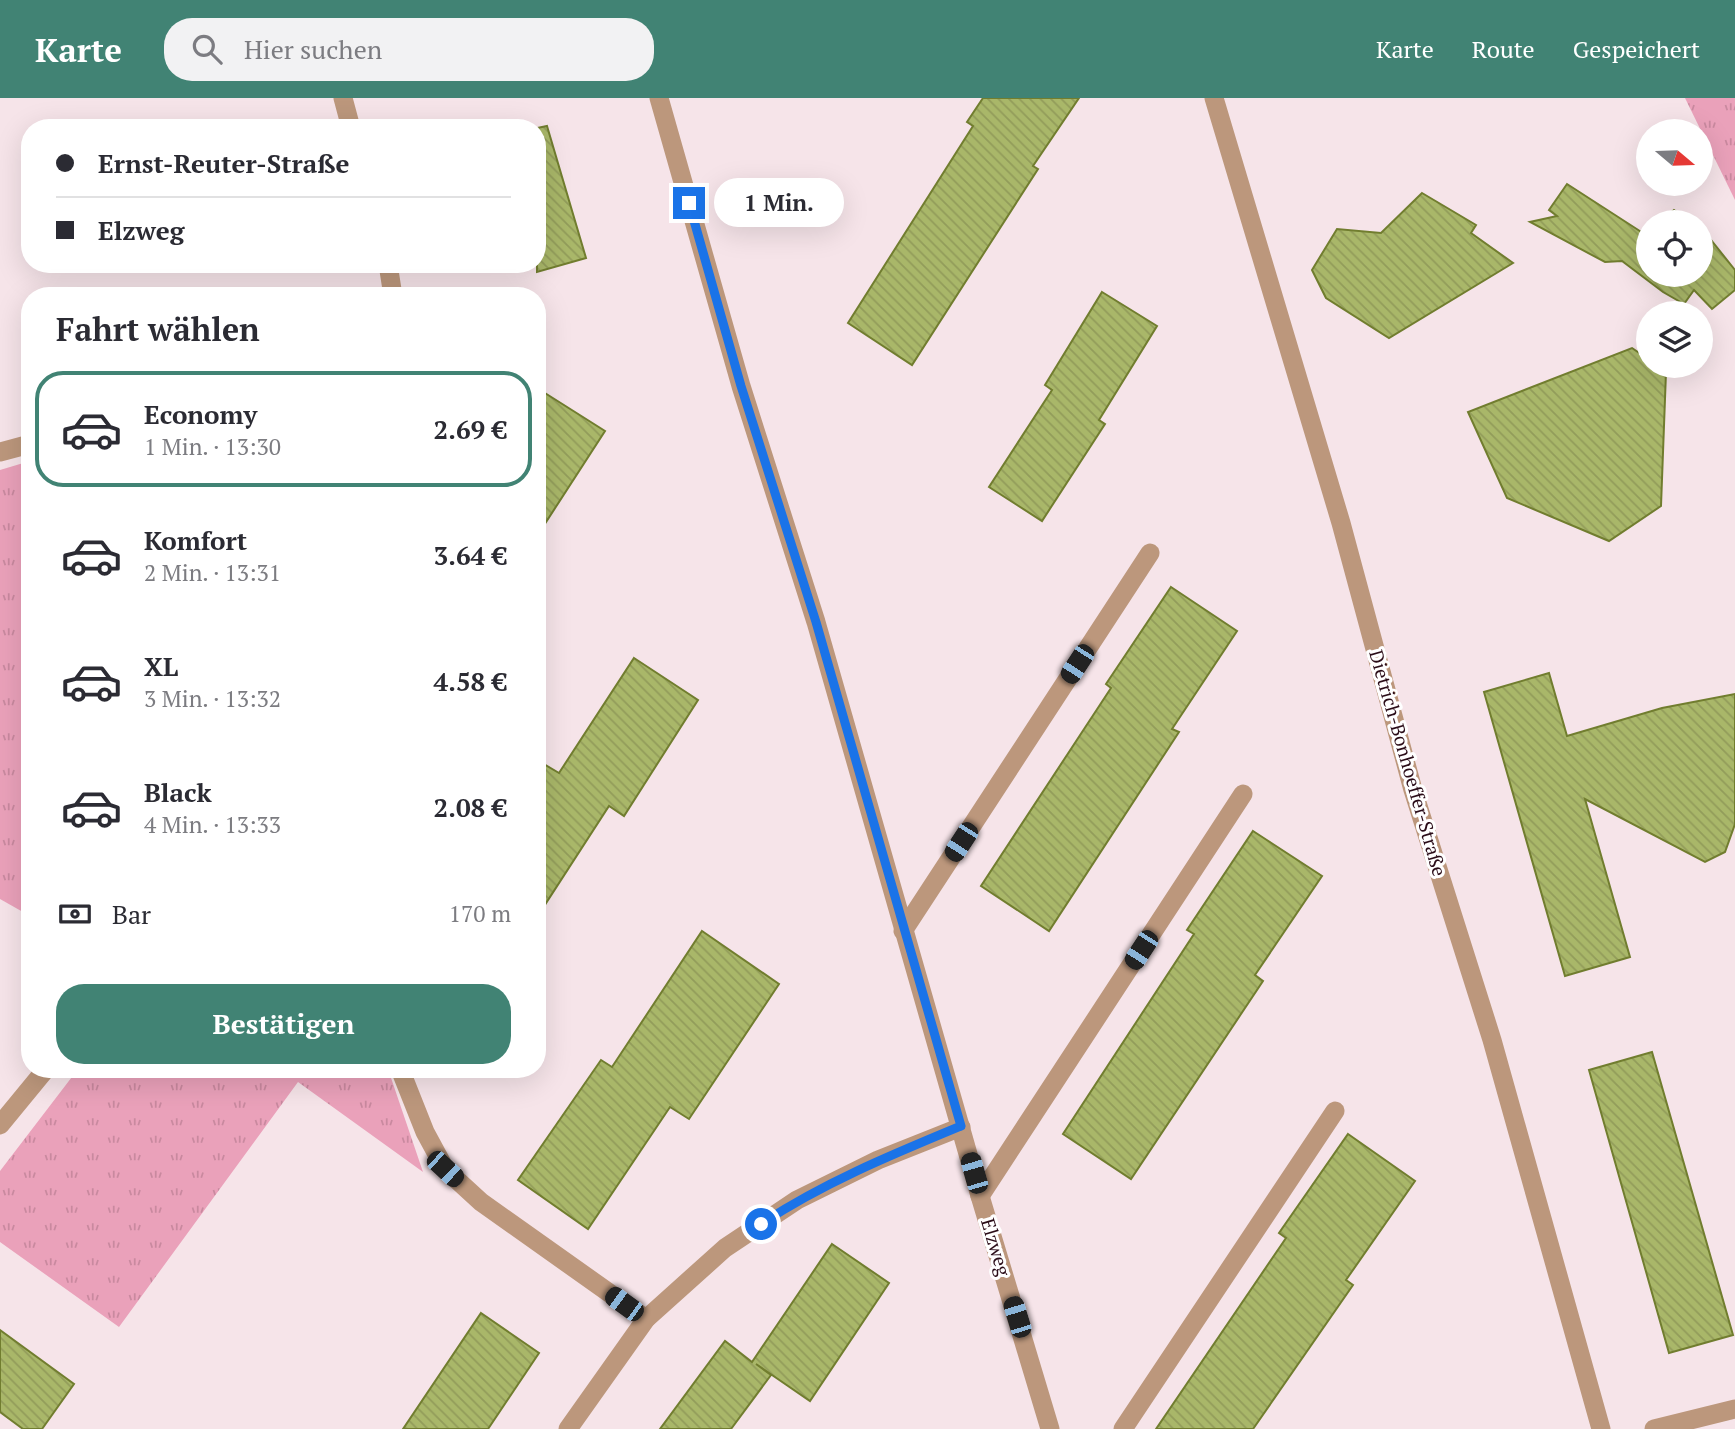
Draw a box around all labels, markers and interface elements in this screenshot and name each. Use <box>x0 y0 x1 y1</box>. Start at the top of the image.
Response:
search box <box>164 18 654 81</box>
text: Karte <box>35 28 122 71</box>
icon: search <box>188 30 226 68</box>
text: Hier suchen <box>244 32 382 66</box>
text: Karte <box>1376 33 1434 65</box>
text: Route <box>1472 33 1535 65</box>
text: Gespeichert <box>1573 33 1700 65</box>
north arrow <box>1636 119 1713 196</box>
map controls <box>1636 119 1713 378</box>
text: Ernst-Reuter-Straße <box>98 146 349 180</box>
callout: 1 Min. <box>714 178 843 228</box>
route end <box>673 187 705 219</box>
text: 1 Min. <box>744 187 814 218</box>
button: locate <box>1636 210 1713 287</box>
text: Elzweg <box>98 213 184 247</box>
button: layers <box>1636 301 1713 378</box>
text: Fahrt wählen <box>56 308 260 350</box>
text: Economy <box>144 397 257 431</box>
icon: car <box>60 398 123 461</box>
text: 2.69 € <box>434 412 507 446</box>
text: 1 Min. · 13:30 <box>144 431 281 462</box>
text: Komfort <box>144 523 247 557</box>
icon: car <box>60 524 123 587</box>
text: 3.64 € <box>434 538 507 572</box>
text: 2 Min. · 13:31 <box>144 557 281 588</box>
car <box>1057 641 1098 687</box>
street label: Dietrich-Bonhoeffer-Straße <box>1364 647 1453 879</box>
text: XL <box>144 649 178 683</box>
icon: car <box>60 650 123 713</box>
text: 4.58 € <box>434 664 507 698</box>
text: 3 Min. · 13:32 <box>144 683 281 714</box>
text: Black <box>144 775 212 809</box>
icon: car <box>60 776 123 839</box>
text: 2.08 € <box>434 790 507 824</box>
text: 4 Min. · 13:33 <box>144 809 281 840</box>
car <box>941 819 982 865</box>
icon: cash <box>56 895 94 933</box>
text: Bar <box>112 897 151 931</box>
text: 170 m <box>449 898 511 929</box>
car <box>1121 927 1162 973</box>
button: Bestätigen <box>56 984 511 1064</box>
car <box>423 1147 468 1191</box>
car <box>959 1150 990 1196</box>
route start <box>745 1208 777 1240</box>
street label: Elzweg <box>976 1215 1017 1280</box>
car <box>601 1283 648 1325</box>
car <box>1001 1294 1034 1340</box>

